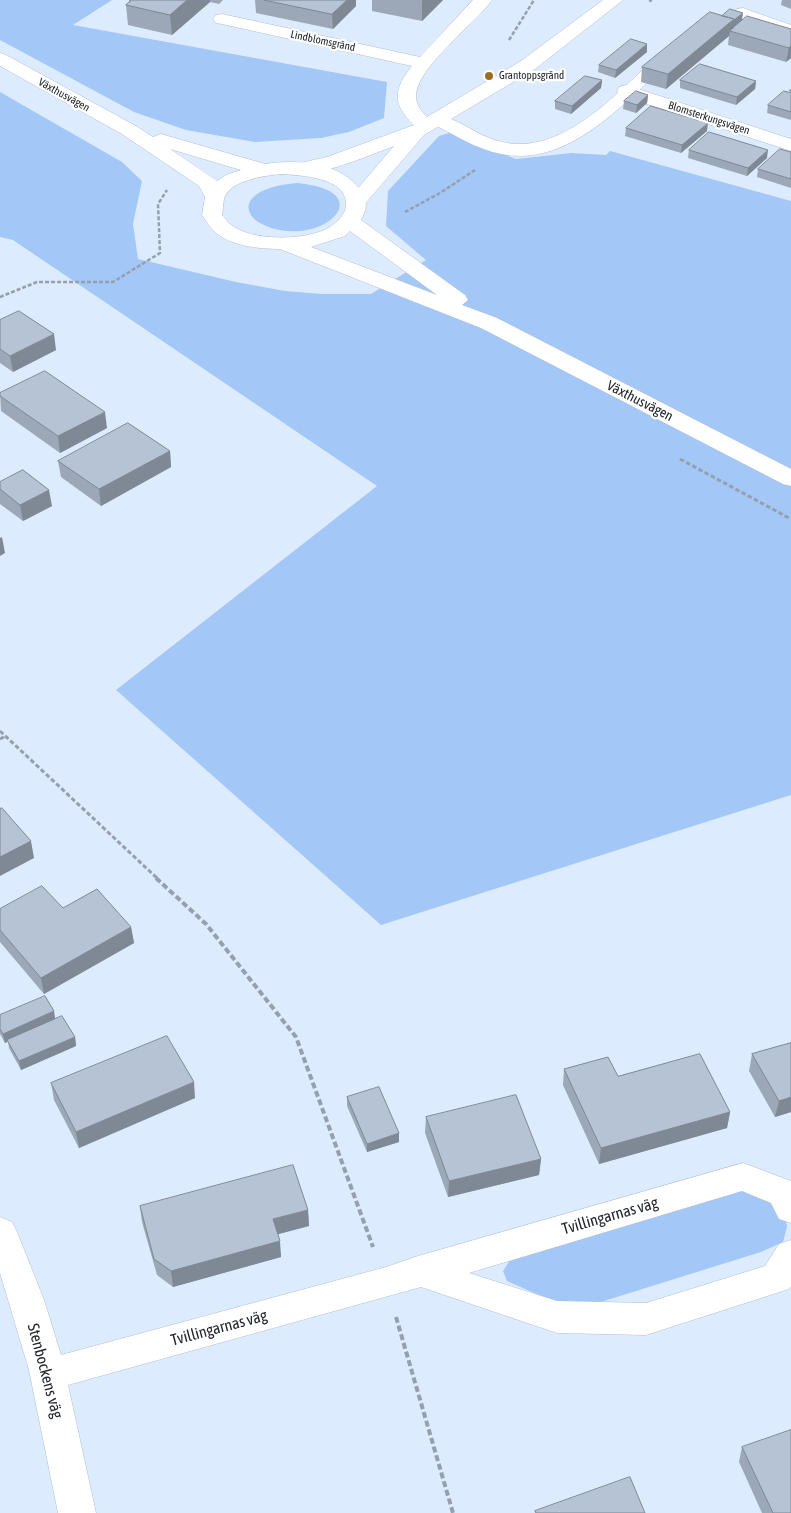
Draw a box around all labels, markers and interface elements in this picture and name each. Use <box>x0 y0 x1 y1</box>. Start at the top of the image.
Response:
street label: Lindblomsgränd <box>289 28 357 54</box>
place label: Grantoppsgränd <box>499 69 564 83</box>
marker: Grantoppsgränd <box>483 70 495 82</box>
street label: Växthusvägen <box>36 75 92 115</box>
street label: Blomsterkungsvägen <box>667 99 751 137</box>
street label: Växthusvägen <box>604 377 676 425</box>
street label: Tvillingarnas väg <box>560 1193 660 1239</box>
street label: Tvillingarnas väg <box>169 1306 269 1350</box>
street label: Stenbockens väg <box>23 1321 67 1421</box>

